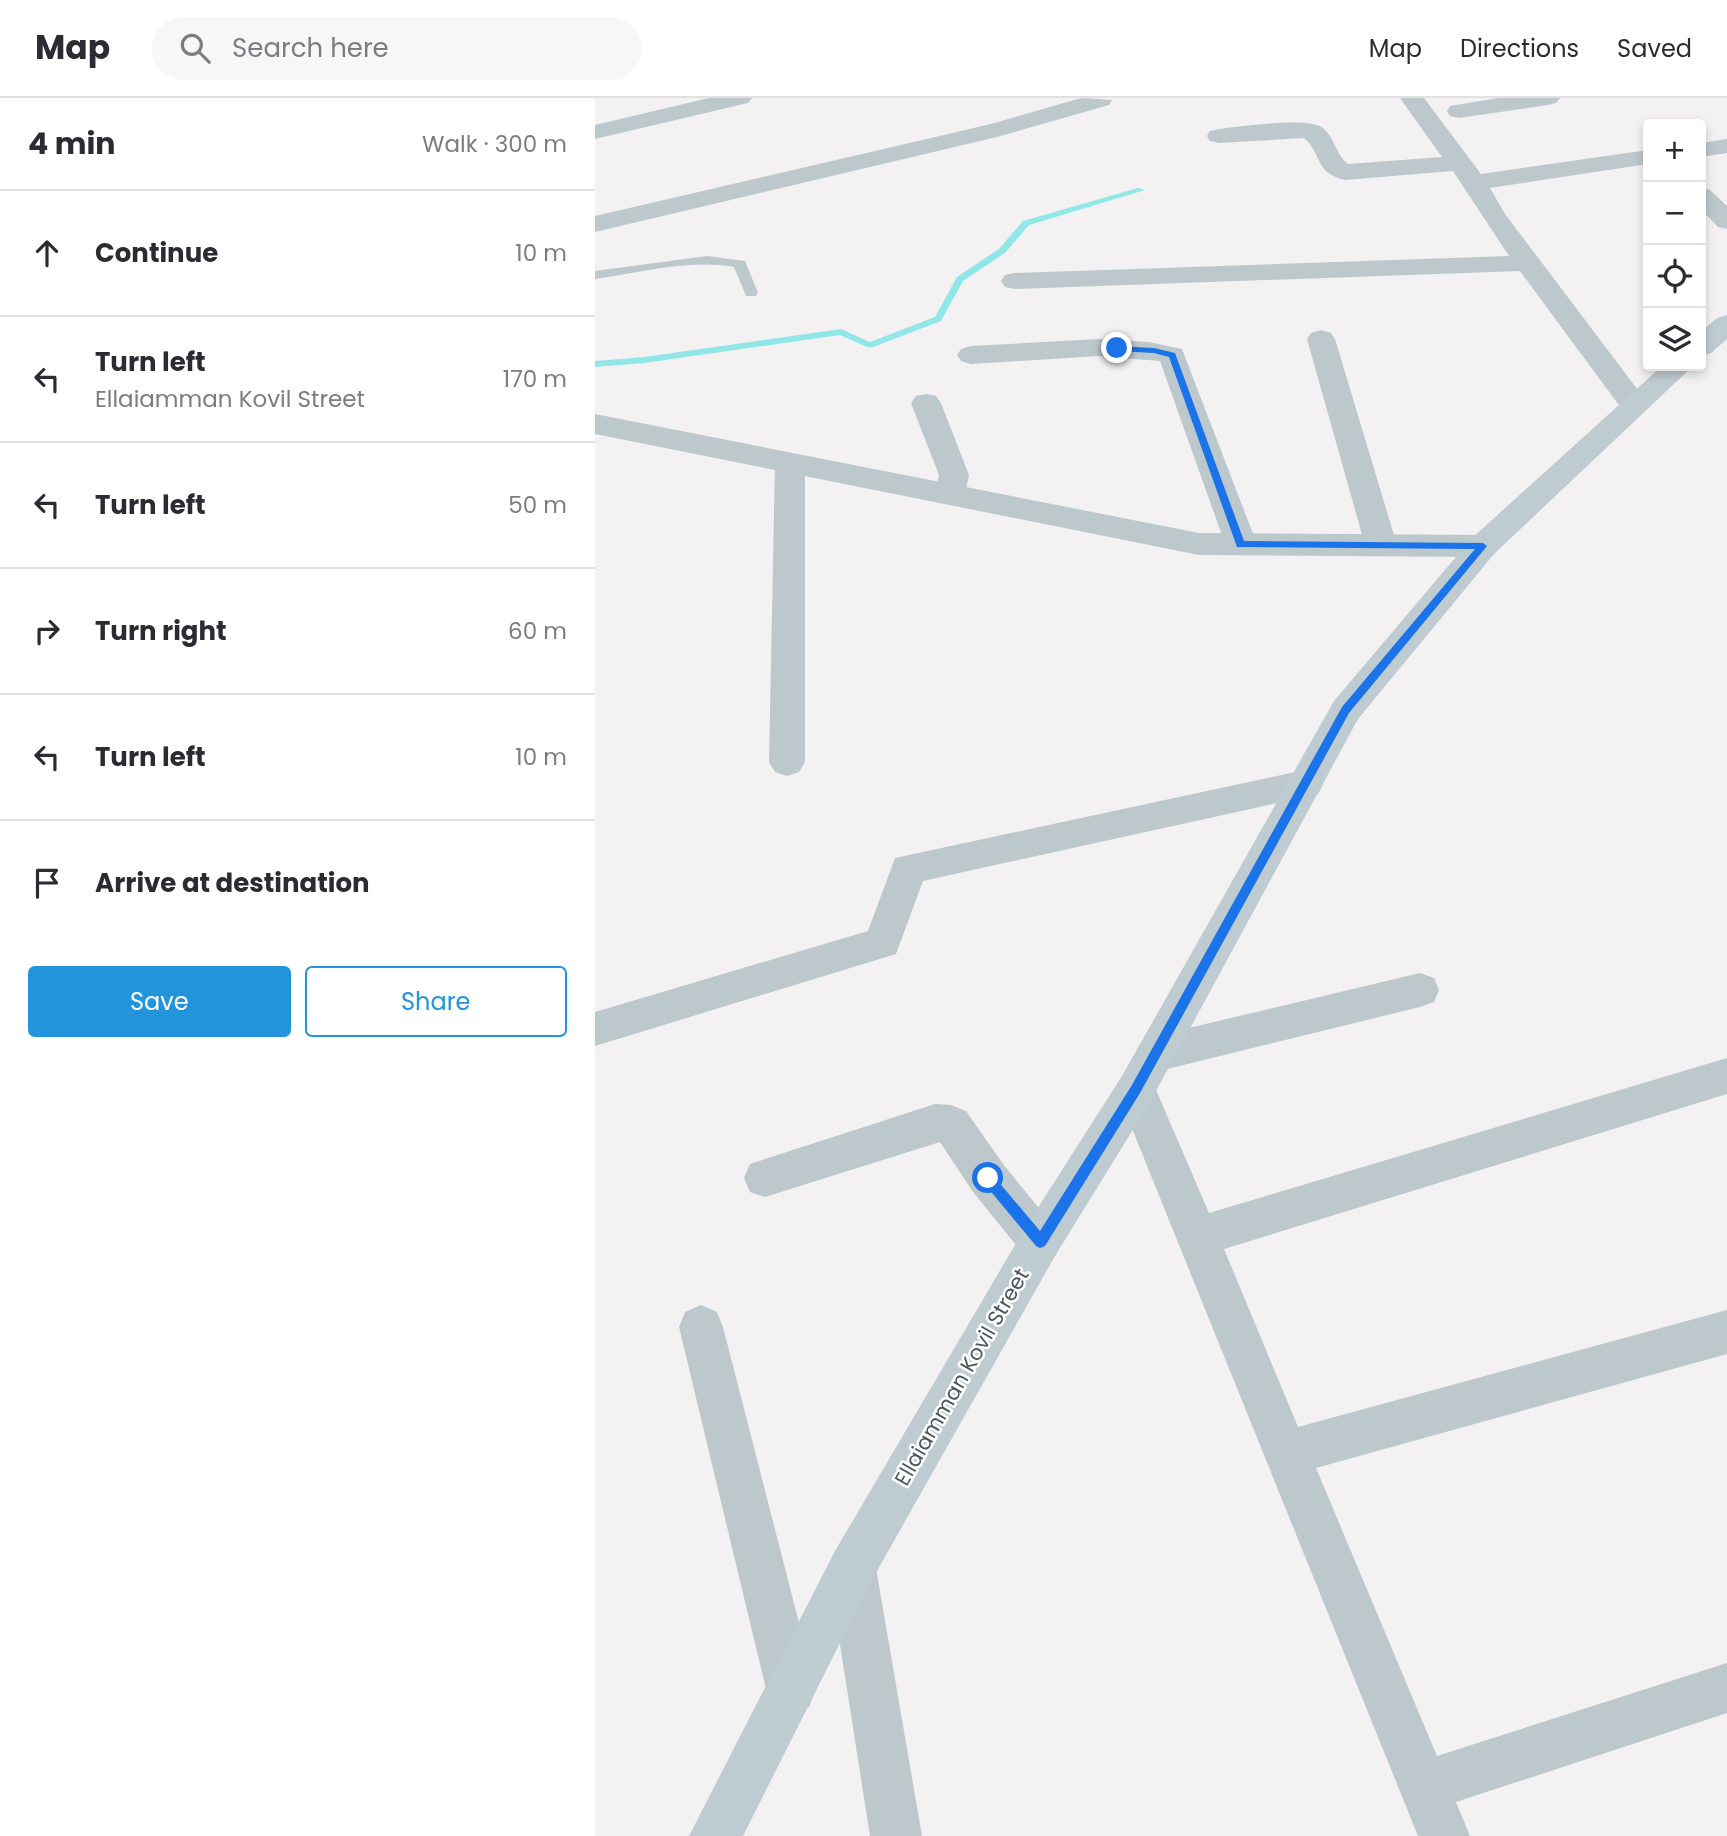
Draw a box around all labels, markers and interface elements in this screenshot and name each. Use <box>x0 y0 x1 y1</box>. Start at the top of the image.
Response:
search box <box>152 17 642 80</box>
text: Map <box>35 24 110 71</box>
icon: search <box>176 29 214 67</box>
text: Search here <box>232 30 389 66</box>
text: Map <box>1369 32 1422 65</box>
text: Directions <box>1460 32 1579 65</box>
text: Saved <box>1617 32 1692 65</box>
map controls <box>1643 119 1706 371</box>
button: + <box>1643 119 1706 182</box>
text: 4 min <box>28 122 116 165</box>
text: Walk · 300 m <box>422 128 567 160</box>
button: − <box>1643 182 1706 245</box>
icon: ahead <box>28 234 66 272</box>
text: Continue <box>95 235 218 271</box>
text: 10 m <box>515 237 567 269</box>
button: locate <box>1643 245 1706 308</box>
button: layers <box>1643 308 1706 371</box>
route end <box>1101 332 1132 363</box>
text: Turn left <box>95 344 206 380</box>
icon: left <box>28 360 66 398</box>
text: 170 m <box>503 363 567 395</box>
text: Ellaiamman Kovil Street <box>95 383 365 415</box>
icon: left <box>28 486 66 524</box>
text: Turn left <box>95 487 206 523</box>
text: 50 m <box>508 489 567 521</box>
icon: right <box>28 612 66 650</box>
text: Turn right <box>95 613 227 649</box>
text: 60 m <box>508 615 567 647</box>
icon: left <box>28 738 66 776</box>
text: Turn left <box>95 739 206 775</box>
text: 10 m <box>515 741 567 773</box>
icon: arrive <box>28 864 66 902</box>
text: Arrive at destination <box>95 865 370 901</box>
button: Save <box>28 966 291 1037</box>
button: Share <box>305 966 567 1037</box>
route start <box>972 1162 1003 1193</box>
street label: Ellaiamman Kovil Street <box>887 1263 1036 1491</box>

